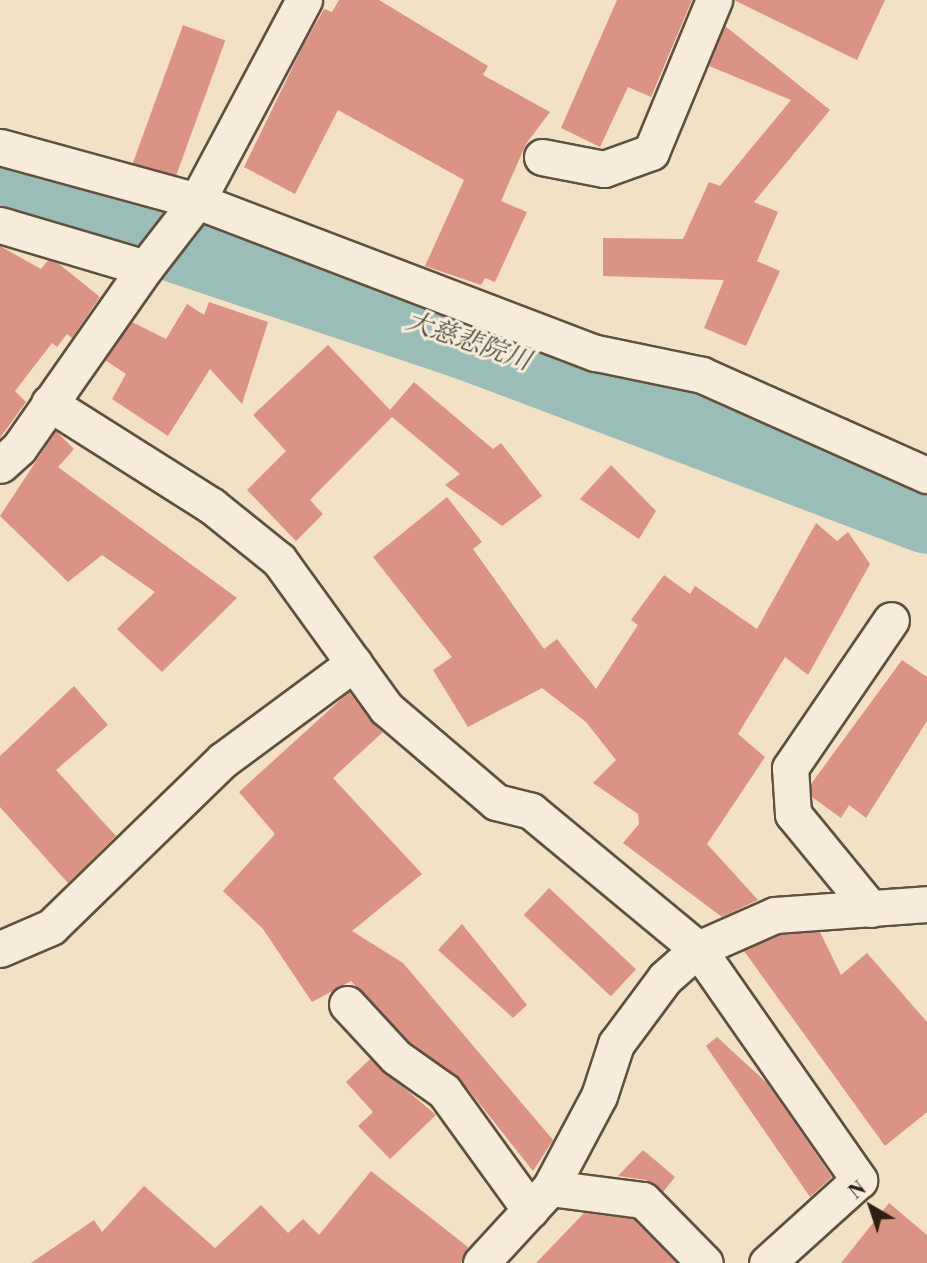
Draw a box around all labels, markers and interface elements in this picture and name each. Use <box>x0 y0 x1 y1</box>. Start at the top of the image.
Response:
water label: 大慈悲院川 <box>401 306 535 378</box>
north arrow <box>836 1172 906 1242</box>
text: N <box>844 1177 871 1205</box>

